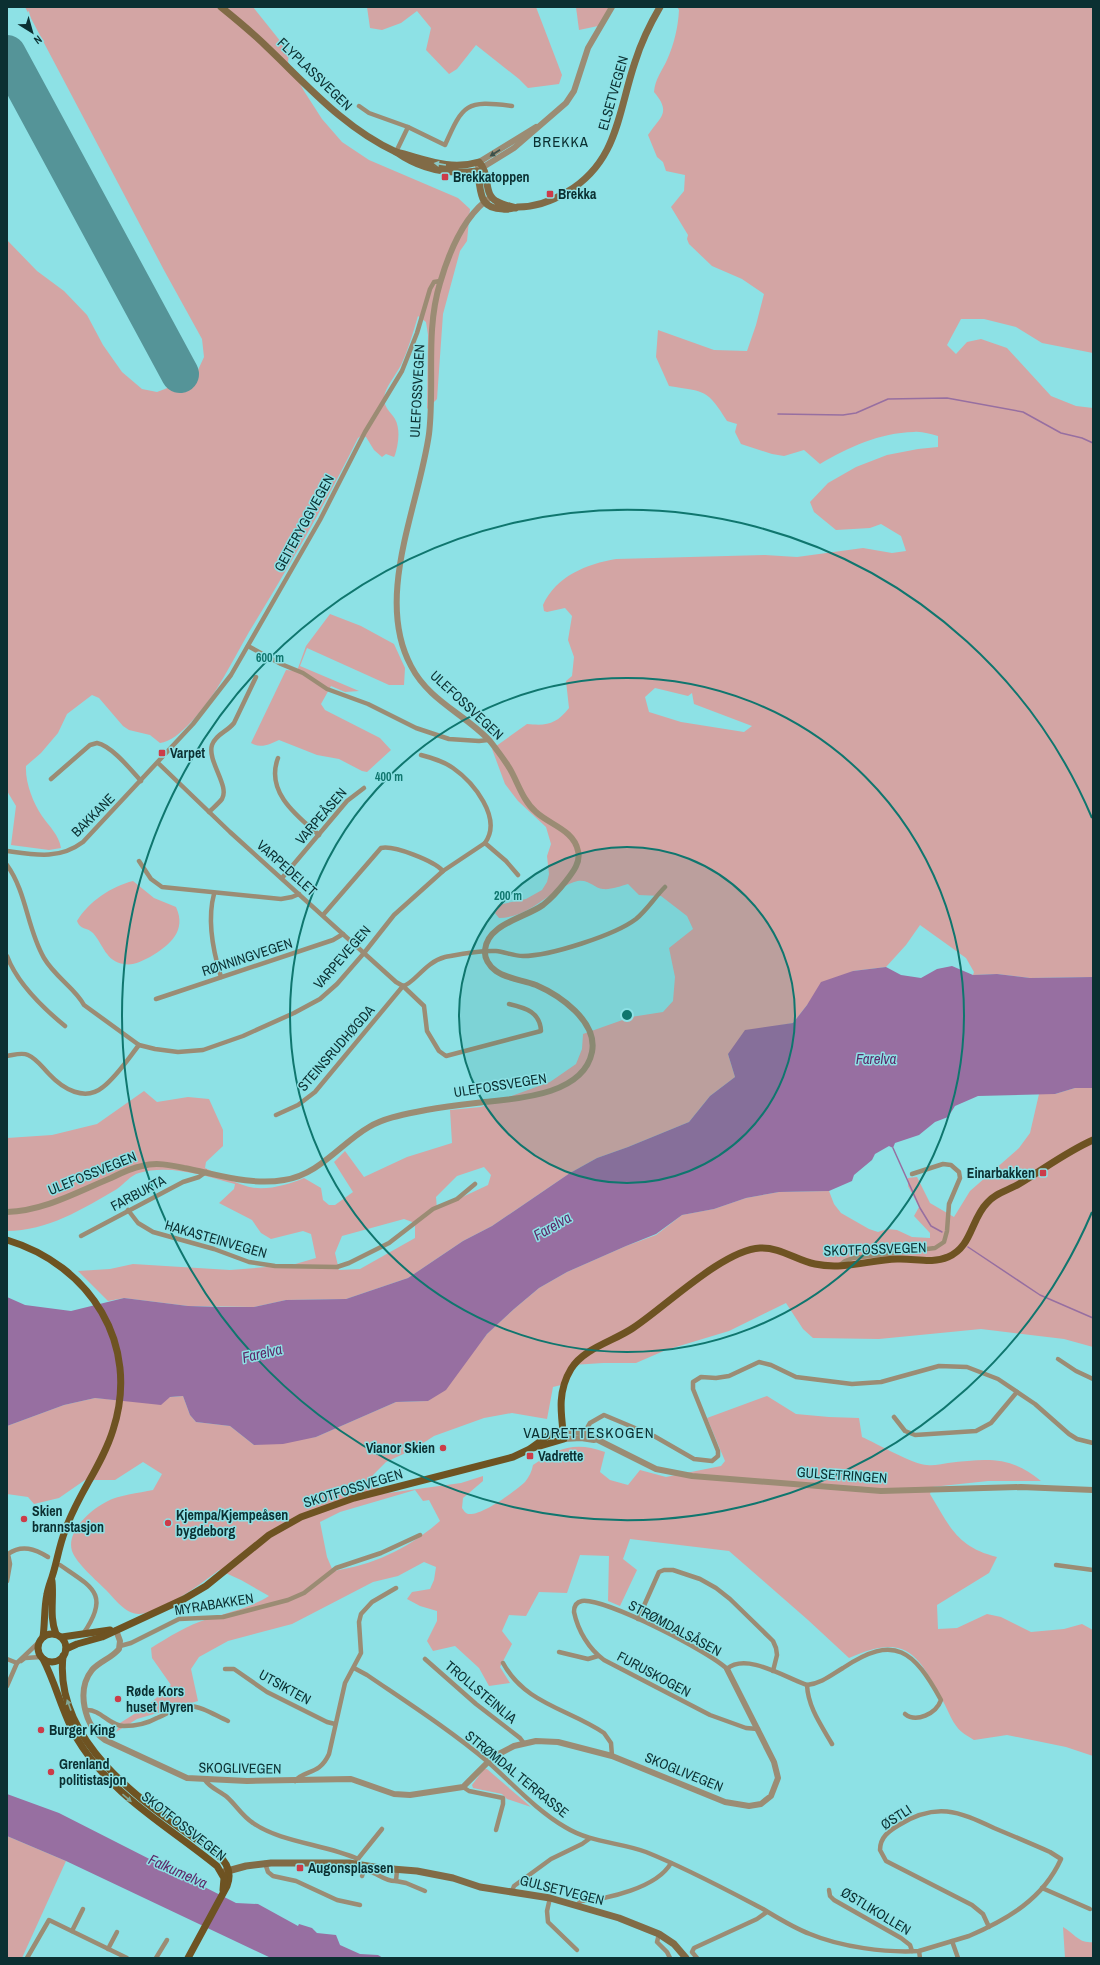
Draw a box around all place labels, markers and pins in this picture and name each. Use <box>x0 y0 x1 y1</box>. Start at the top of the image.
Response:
place label: Brekkatoppen <box>453 168 530 186</box>
marker: Brekkatoppen <box>440 172 450 182</box>
place label: Brekka <box>558 185 597 203</box>
marker: Brekka <box>545 189 555 199</box>
place label: Varpet <box>170 744 205 762</box>
marker: Varpet <box>157 748 167 758</box>
centre of rings <box>620 1008 634 1022</box>
place label: Einarbakken <box>967 1164 1035 1182</box>
marker: Einarbakken <box>1038 1168 1048 1178</box>
place label: Vianor Skien <box>366 1439 435 1457</box>
marker: Vianor Skien <box>438 1443 448 1453</box>
place label: Vadrette <box>538 1447 583 1465</box>
marker: Vadrette <box>525 1451 535 1461</box>
place label: Skien brannstasjon <box>32 1502 104 1536</box>
place label: Kjempa/Kjempeåsen bygdeborg <box>176 1506 288 1540</box>
marker: Skien brannstasjon <box>19 1514 29 1524</box>
marker: Kjempa/Kjempeåsen bygdeborg <box>163 1518 173 1528</box>
place label: Røde Kors huset Myren <box>126 1682 194 1716</box>
marker: Røde Kors huset Myren <box>113 1694 123 1704</box>
place label: Burger King <box>49 1721 115 1739</box>
marker: Burger King <box>36 1725 46 1735</box>
place label: Grenland politistasjon <box>59 1755 127 1789</box>
marker: Grenland politistasjon <box>46 1767 56 1777</box>
place label: Augonsplassen <box>308 1859 393 1877</box>
marker: Augonsplassen <box>295 1863 305 1873</box>

